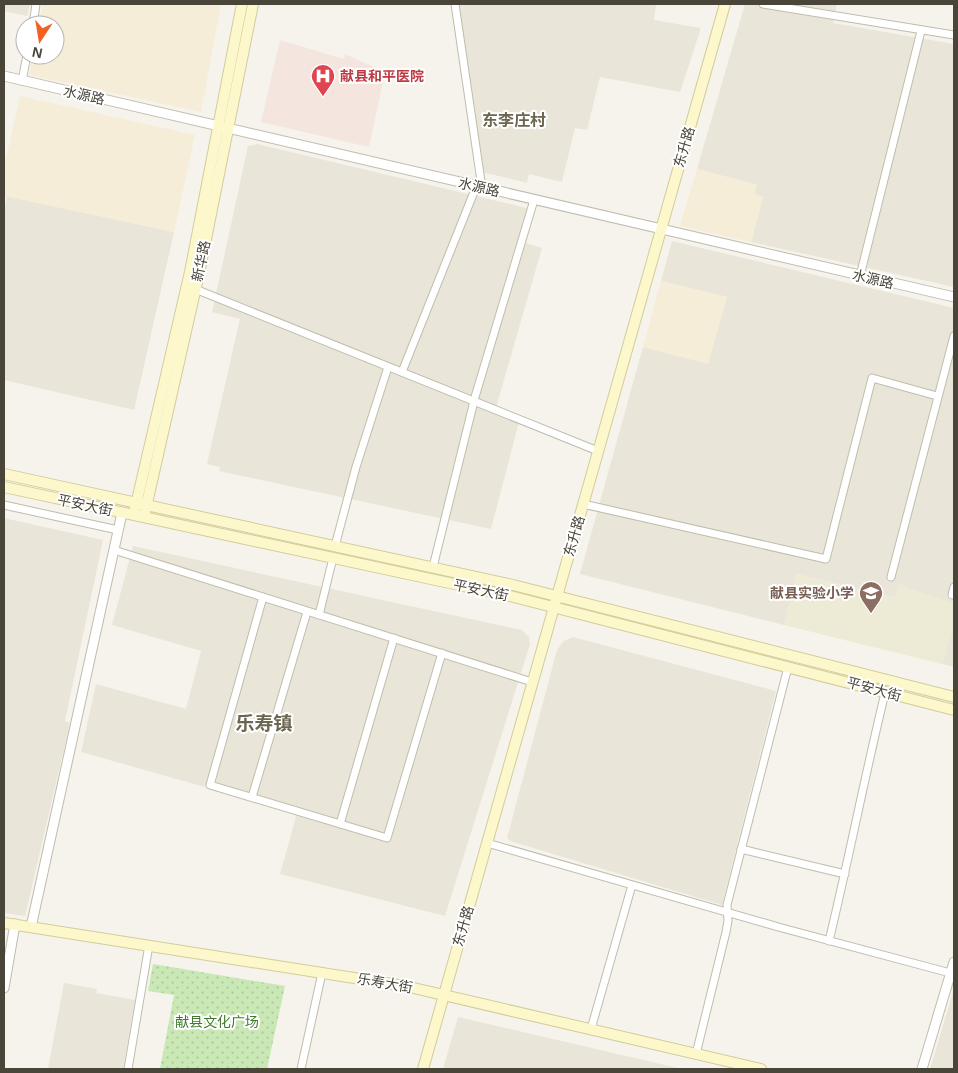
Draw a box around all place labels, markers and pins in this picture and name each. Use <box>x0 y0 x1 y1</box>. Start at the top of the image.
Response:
hospital icon: 献县和平医院 <box>310 63 336 97</box>
place label: 献县和平医院 <box>340 68 424 84</box>
school or university icon: 献县实验小学 <box>858 580 884 614</box>
place label: 献县实验小学 <box>770 585 854 601</box>

